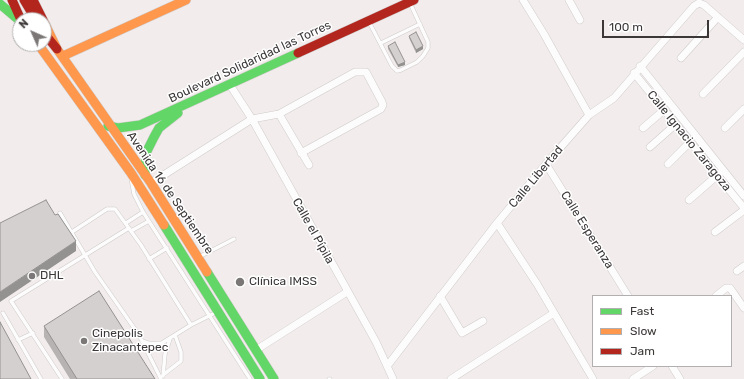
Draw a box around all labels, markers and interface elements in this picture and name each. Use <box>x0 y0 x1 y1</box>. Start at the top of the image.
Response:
north arrow <box>12 12 52 52</box>
scale bar <box>604 12 711 38</box>
text: N <box>16 16 31 31</box>
street label: Boulevard Solidaridad las Torres <box>167 18 333 106</box>
text: 100 m <box>609 20 643 34</box>
street label: Calle Ignacio Zaragoza <box>644 88 734 194</box>
street label: Avenida 16 de Septiembre <box>124 129 216 257</box>
street label: Calle Libertad <box>506 143 566 211</box>
street label: Calle Esperanza <box>557 189 617 271</box>
street label: Calle el Pípila <box>289 196 337 266</box>
place label: DHL <box>40 269 64 283</box>
marker: DHL <box>27 271 37 281</box>
place label: Clínica IMSS <box>249 275 317 289</box>
marker: Clínica IMSS <box>234 276 246 288</box>
legend <box>592 295 732 367</box>
text: Fast <box>630 304 654 318</box>
text: Slow <box>630 324 657 338</box>
place label: Cinepolis Zinacantepec <box>92 327 168 355</box>
marker: Cinepolis Zinacantepec <box>79 336 89 346</box>
text: Jam <box>630 344 655 358</box>

